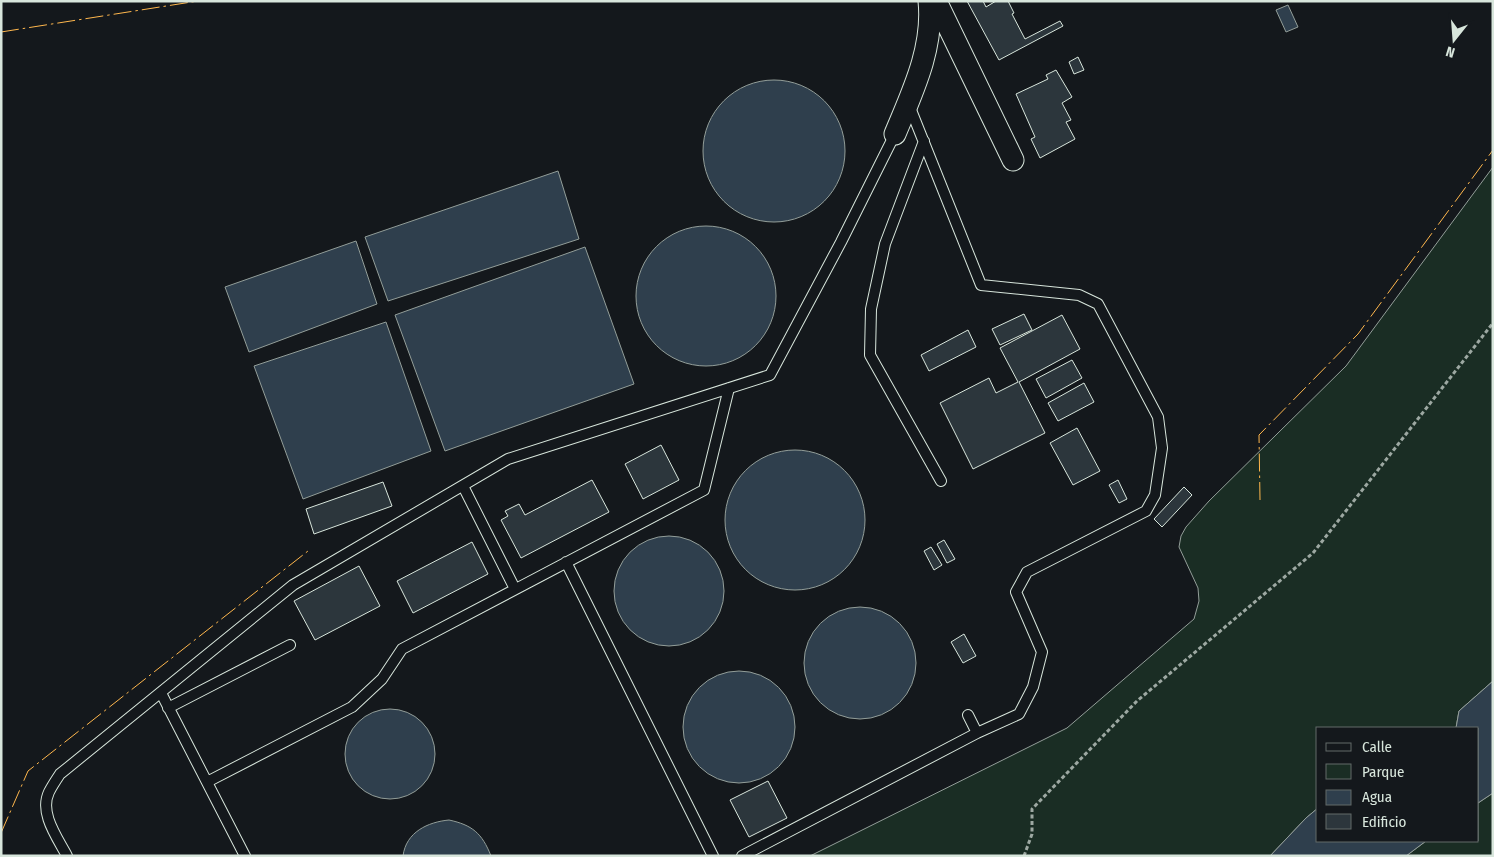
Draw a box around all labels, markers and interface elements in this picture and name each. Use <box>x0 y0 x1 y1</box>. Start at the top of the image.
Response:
north arrow <box>1429 15 1479 65</box>
text: N <box>1444 43 1457 61</box>
legend <box>1316 727 1479 842</box>
text: Calle <box>1362 738 1392 756</box>
text: Parque <box>1362 763 1405 781</box>
text: Agua <box>1362 788 1392 806</box>
text: Edificio <box>1362 813 1407 831</box>

